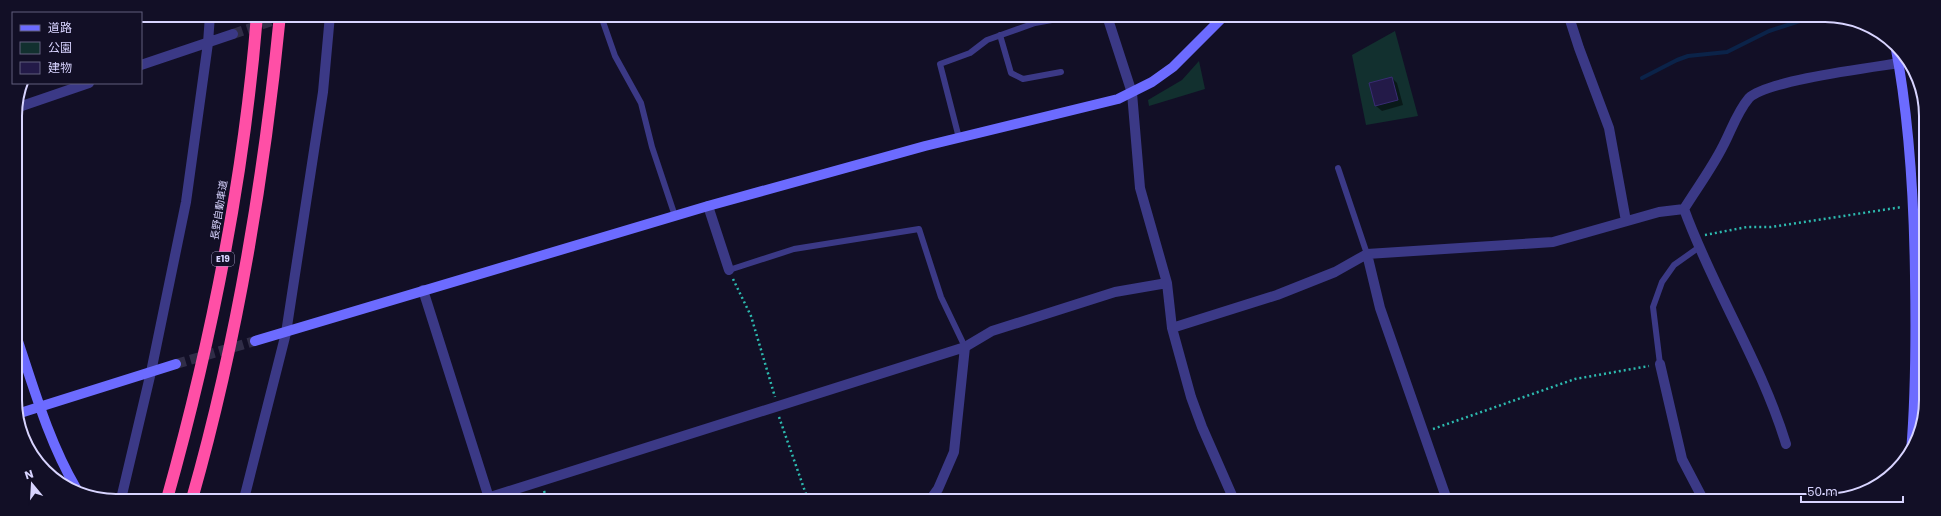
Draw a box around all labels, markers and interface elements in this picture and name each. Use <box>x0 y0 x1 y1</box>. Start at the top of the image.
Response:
legend <box>12 12 142 84</box>
text: 道路 <box>48 19 72 36</box>
text: 公園 <box>48 39 72 56</box>
text: 建物 <box>48 59 72 76</box>
street label: 長野自動車道 <box>207 179 231 241</box>
road number: E19 <box>212 252 234 266</box>
north arrow <box>12 464 52 504</box>
text: N <box>22 466 35 483</box>
scale bar <box>1801 478 1903 504</box>
text: 50 m <box>1807 483 1838 500</box>

